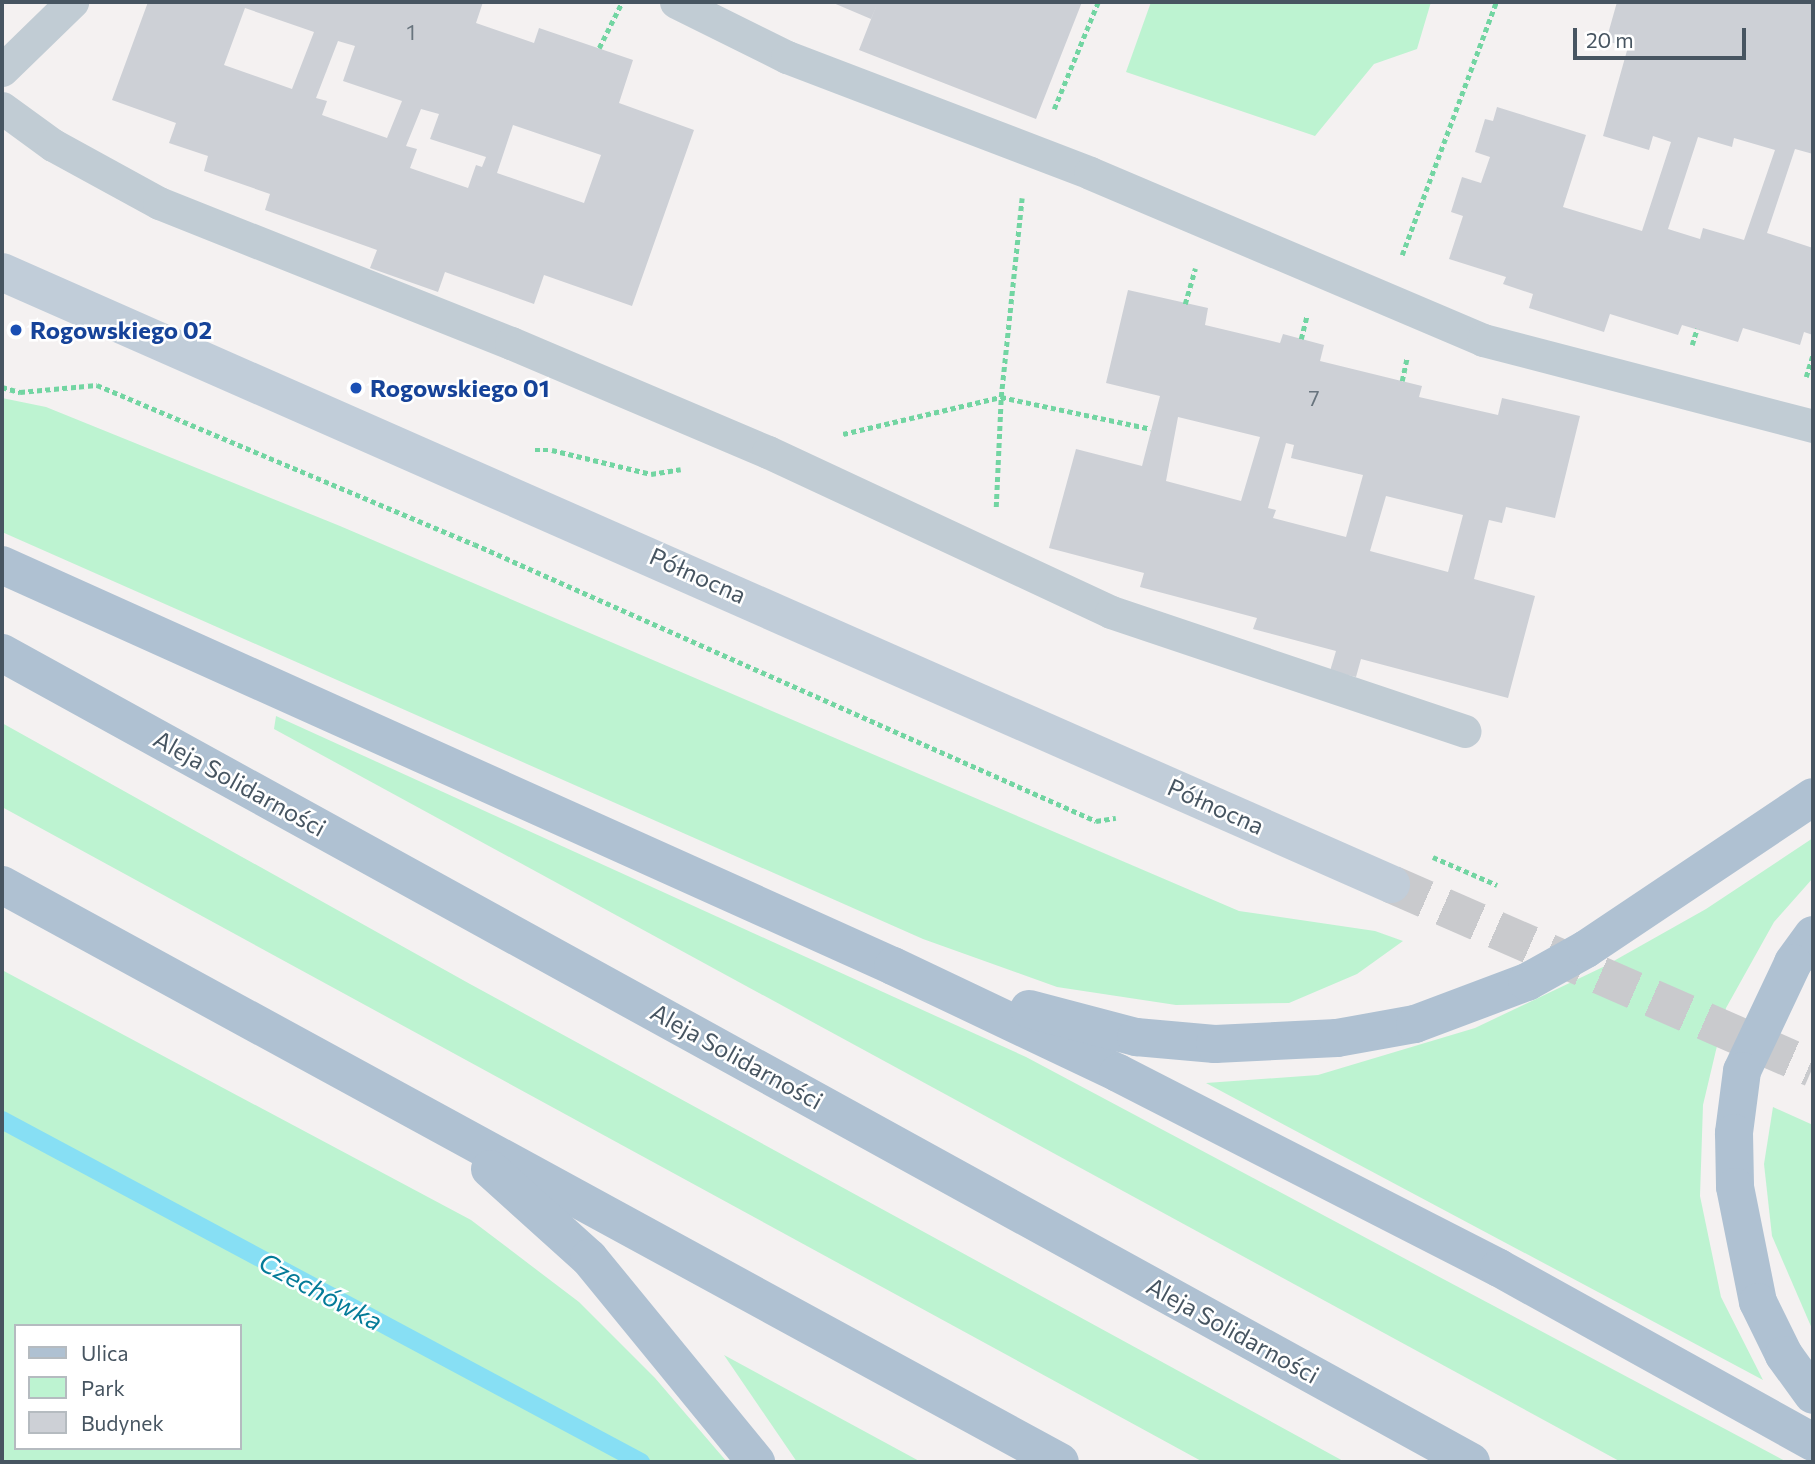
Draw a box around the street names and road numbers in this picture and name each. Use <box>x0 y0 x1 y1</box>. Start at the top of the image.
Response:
street label: Północna <box>645 541 751 609</box>
street label: Aleja Solidarności <box>149 724 331 842</box>
street label: Północna <box>1163 772 1269 840</box>
street label: Aleja Solidarności <box>646 997 828 1115</box>
street label: Aleja Solidarności <box>1142 1271 1324 1389</box>

